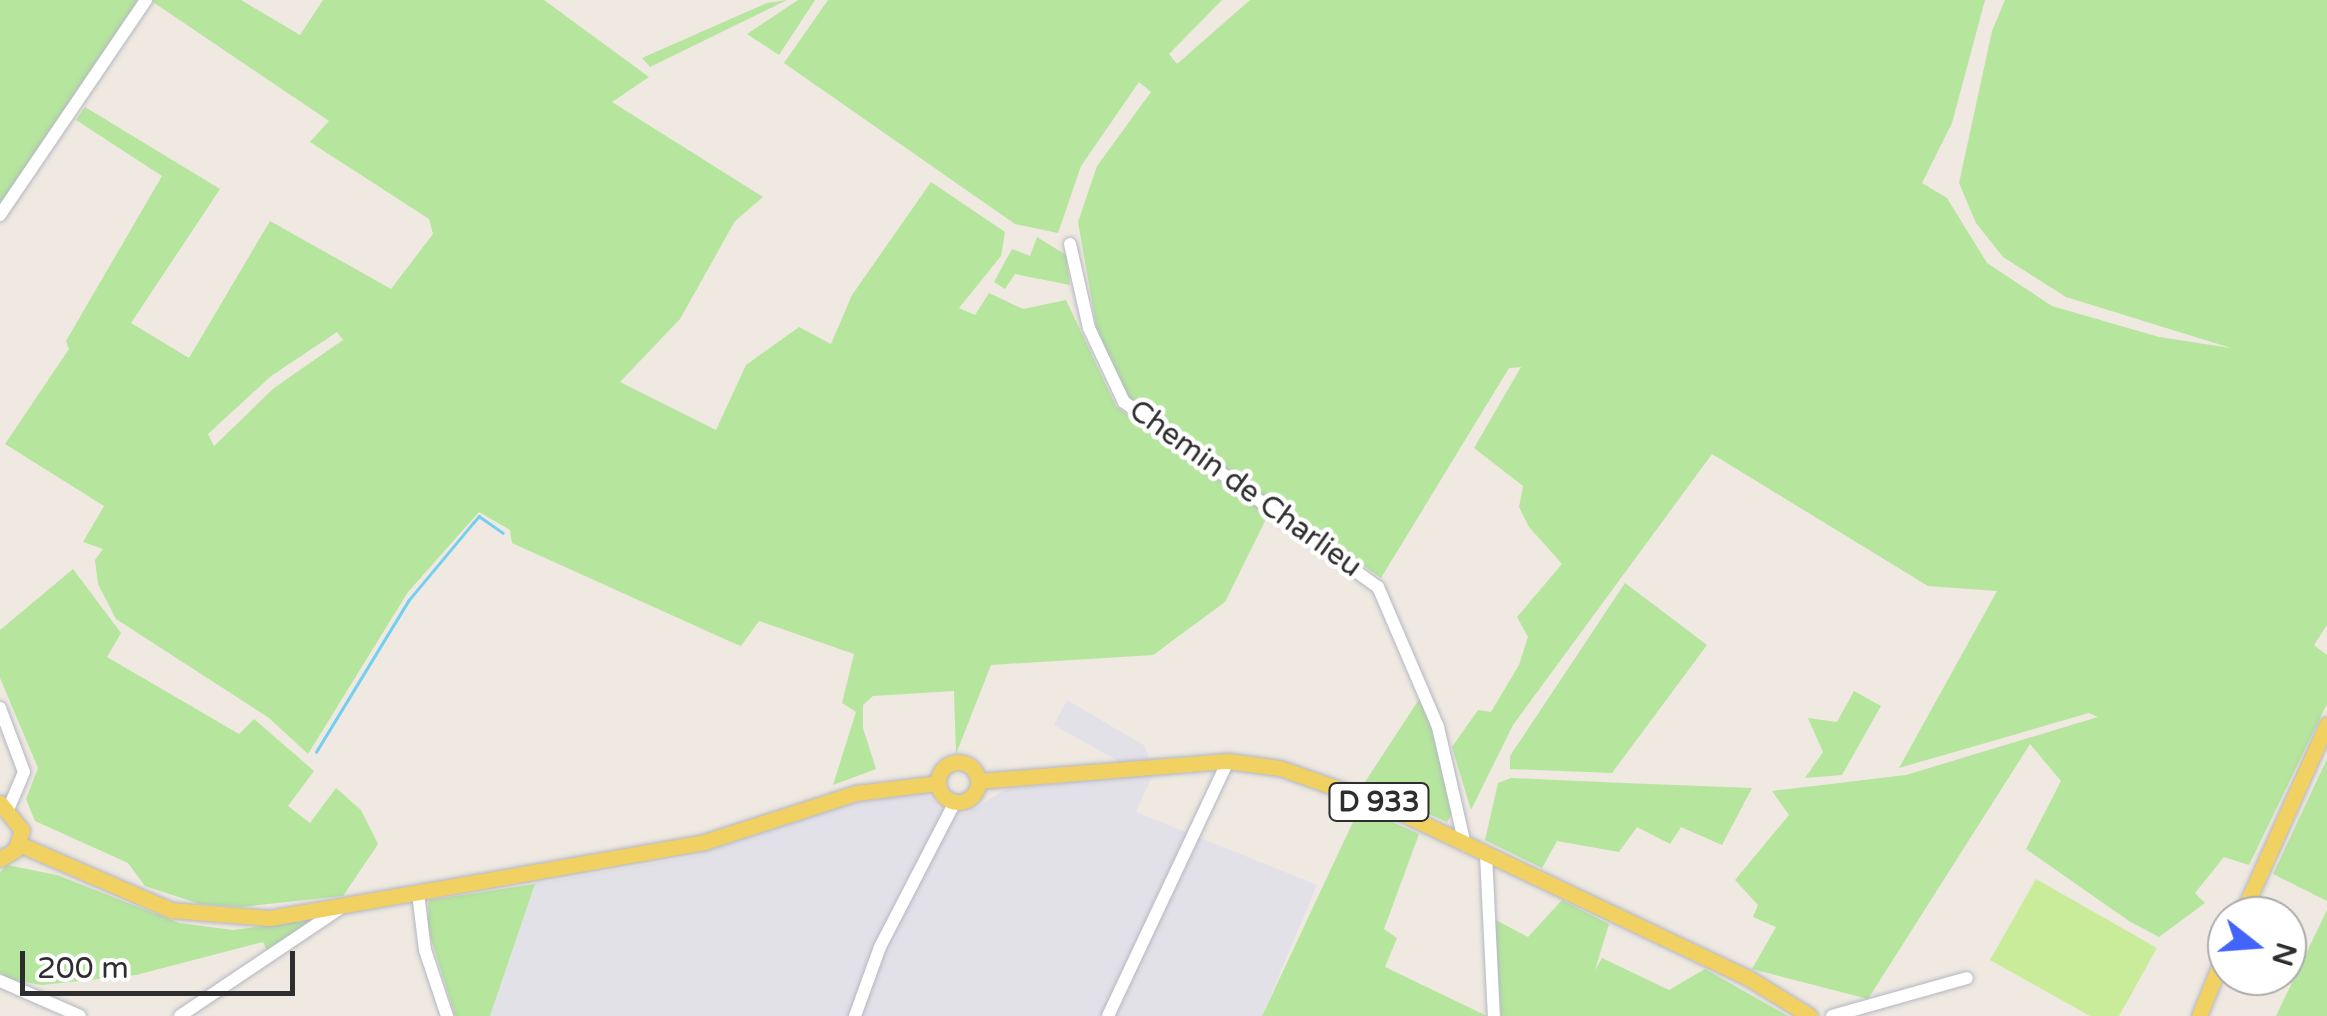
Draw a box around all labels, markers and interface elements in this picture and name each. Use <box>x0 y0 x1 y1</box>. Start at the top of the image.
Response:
street label: Chemin de Charlieu <box>1122 393 1368 585</box>
road number: D 933 <box>1326 779 1432 825</box>
north arrow <box>2207 896 2307 996</box>
scale bar <box>25 931 300 993</box>
text: N <box>2264 938 2303 970</box>
text: 200 m <box>37 950 129 987</box>

